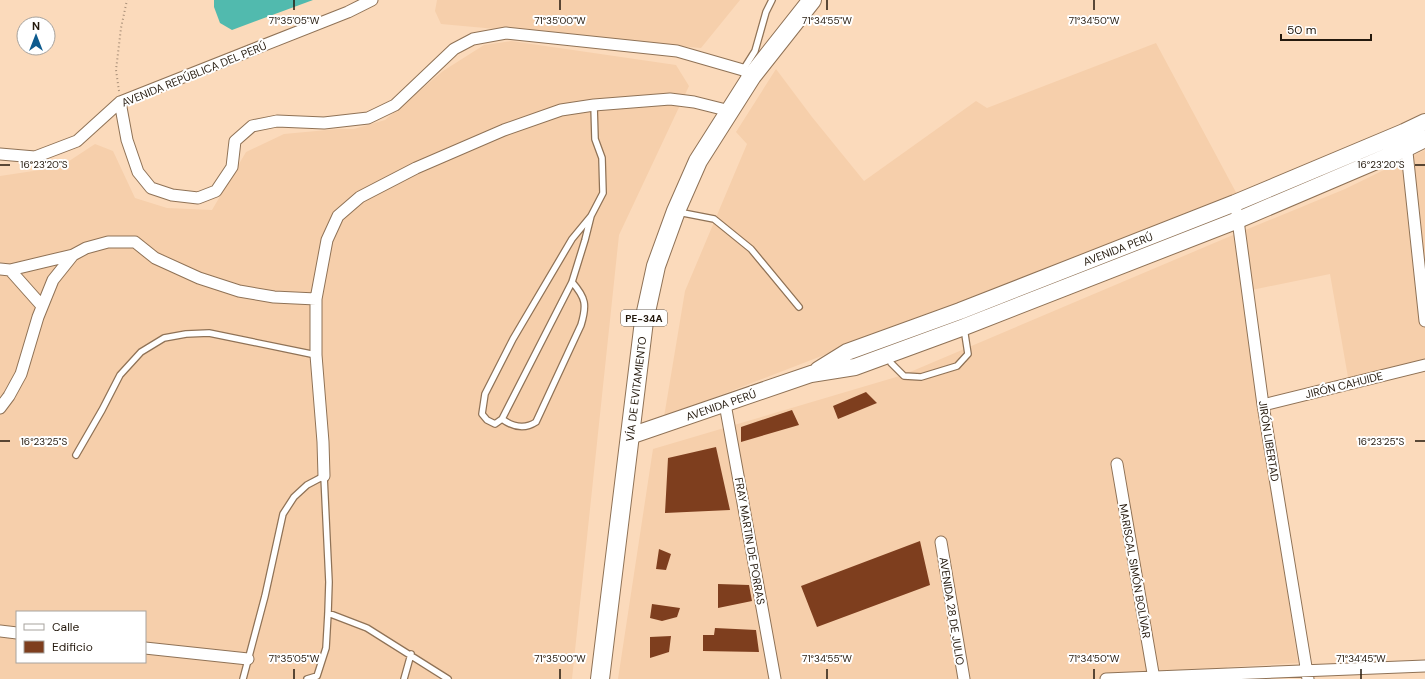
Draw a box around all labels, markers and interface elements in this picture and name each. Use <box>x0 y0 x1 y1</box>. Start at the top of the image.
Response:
text: 71°35'05"W <box>269 14 320 27</box>
text: 71°35'00"W <box>534 14 586 27</box>
text: 71°34'55"W <box>802 14 852 27</box>
text: 71°34'50"W <box>1069 14 1120 27</box>
north arrow <box>16 16 56 56</box>
scale bar <box>1281 16 1371 42</box>
text: N <box>32 19 40 33</box>
text: 50 m <box>1287 22 1316 38</box>
street label: AVENIDA REPÚBLICA DEL PERÚ <box>119 38 269 110</box>
text: 16°23'20"S <box>20 158 68 171</box>
text: 16°23'20"S <box>1357 158 1405 171</box>
street label: AVENIDA PERÚ <box>1081 229 1155 269</box>
road number: PE-34A <box>621 310 667 326</box>
street label: VÍA DE EVITAMIENTO <box>623 336 649 442</box>
street label: JIRÓN CAHUIDE <box>1304 369 1384 401</box>
street label: AVENIDA PERÚ <box>684 386 758 424</box>
street label: JIRÓN LIBERTAD <box>1256 400 1282 483</box>
text: 16°23'25"S <box>21 435 67 448</box>
text: 16°23'25"S <box>1358 435 1404 448</box>
street label: FRAY MARTIN DE PORRAS <box>732 476 768 606</box>
street label: MARISCAL SIMÓN BOLÍVAR <box>1116 502 1154 640</box>
street label: AVENIDA 28 DE JULIO <box>937 556 967 666</box>
legend <box>16 611 146 663</box>
text: Calle <box>52 619 79 635</box>
text: Edificio <box>52 639 93 655</box>
text: 71°35'05"W <box>269 652 320 665</box>
text: 71°35'00"W <box>534 652 586 665</box>
text: 71°34'55"W <box>802 652 852 665</box>
text: 71°34'50"W <box>1069 652 1120 665</box>
text: 71°34'45"W <box>1336 652 1386 665</box>

